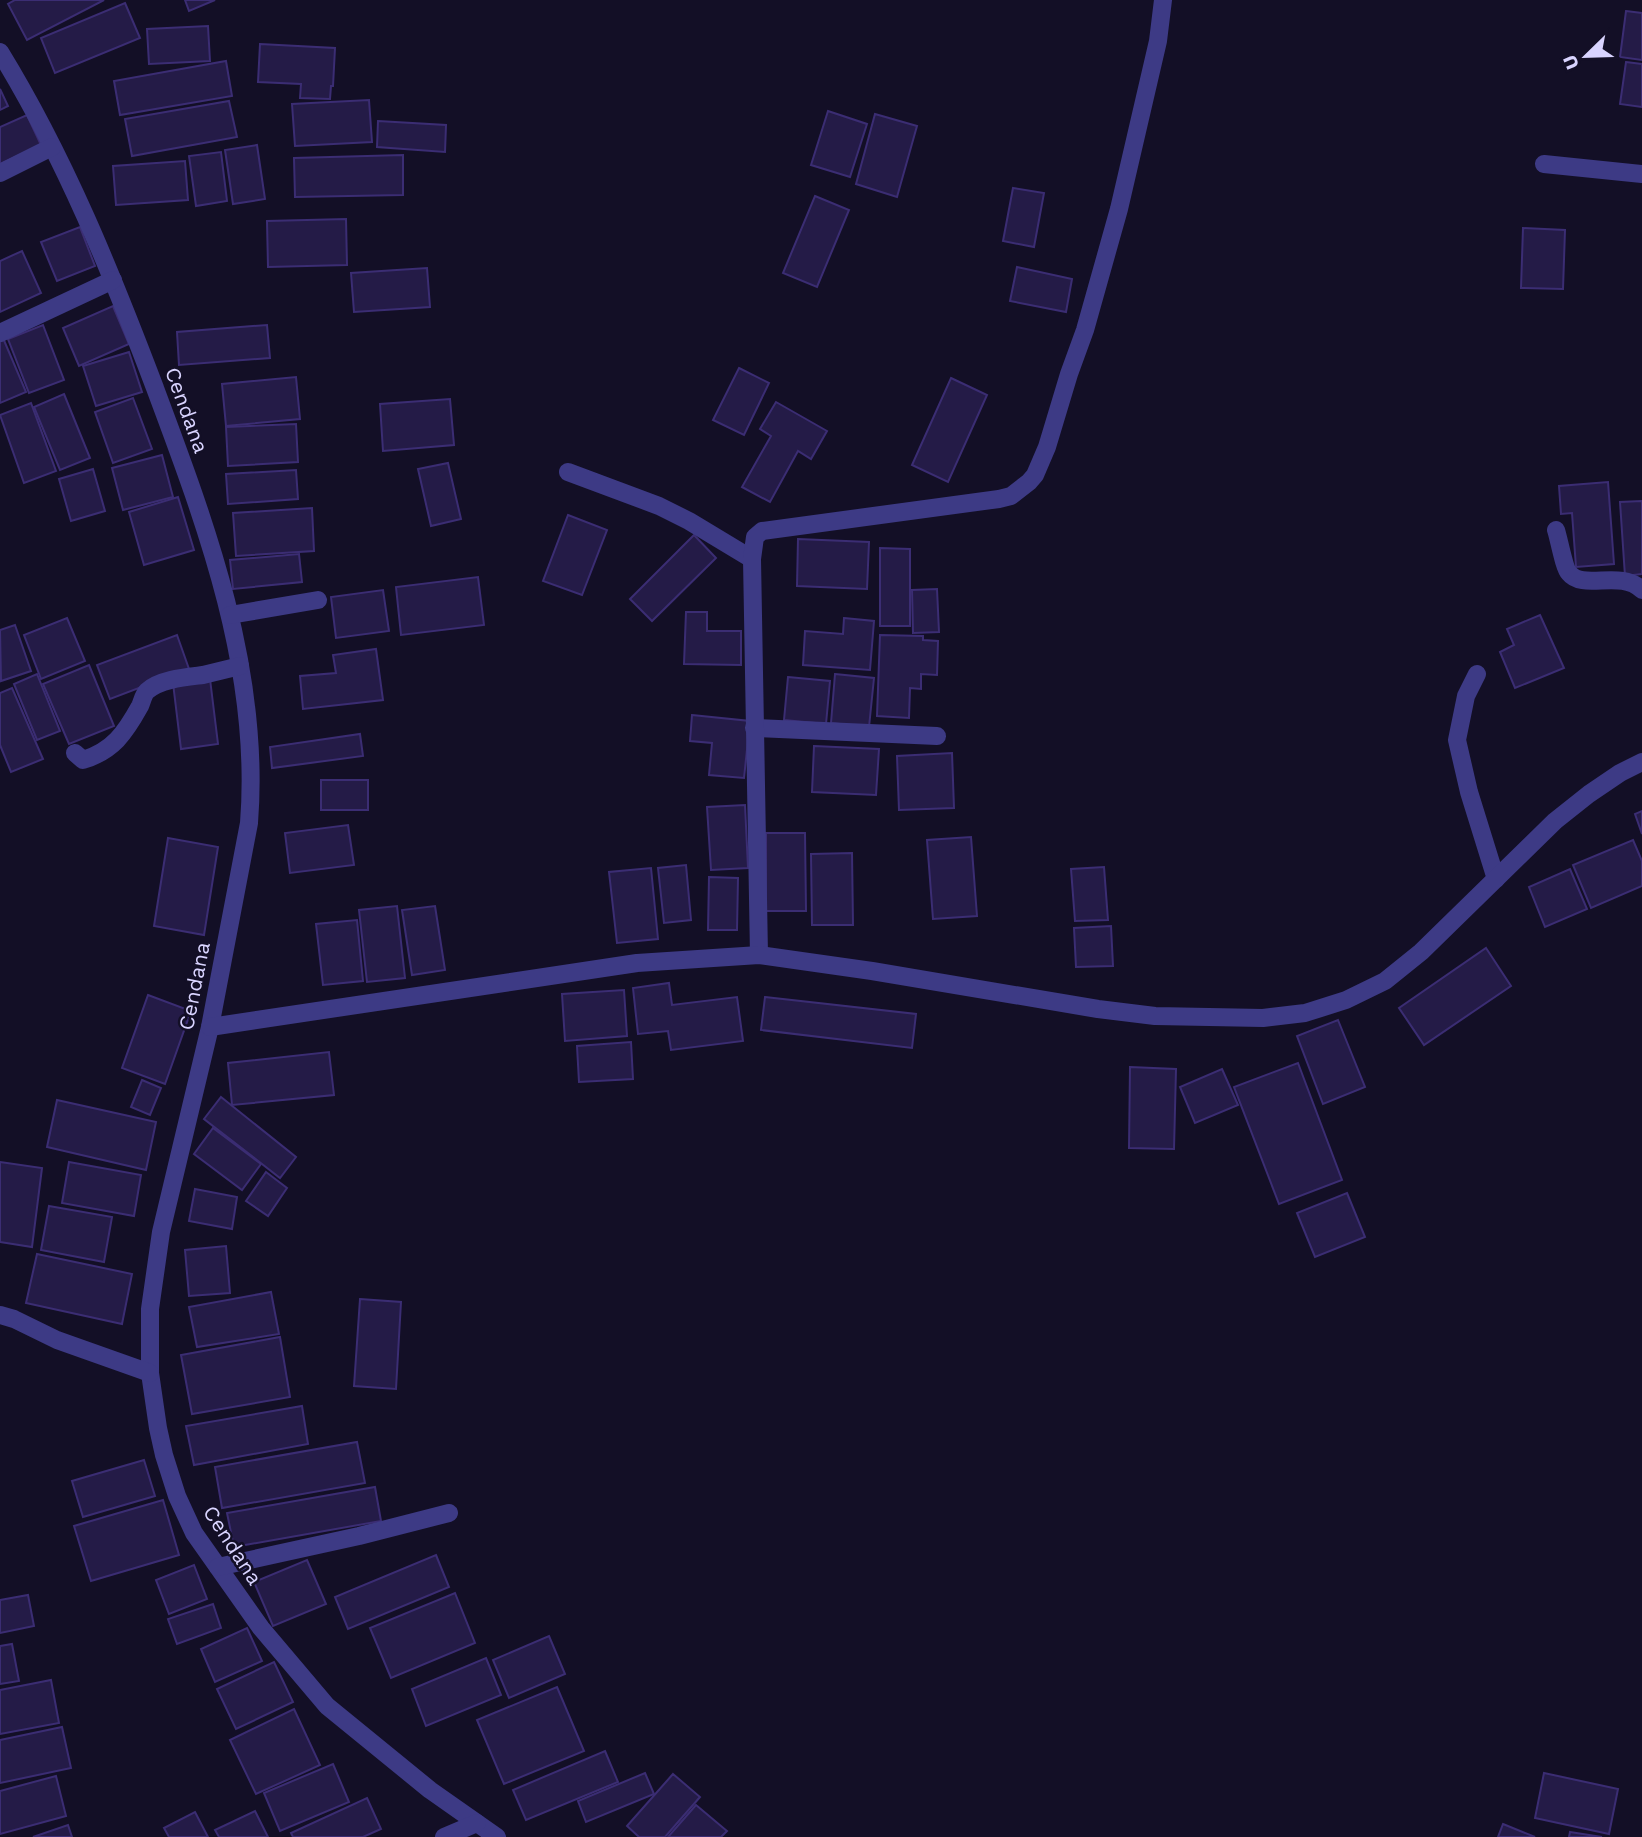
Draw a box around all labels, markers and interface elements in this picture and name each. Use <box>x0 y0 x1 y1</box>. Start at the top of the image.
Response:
north arrow <box>1551 21 1621 91</box>
text: U <box>1558 52 1584 73</box>
street label: Cendana <box>160 364 214 456</box>
street label: Cendana <box>173 940 215 1032</box>
street label: Cendana <box>198 1501 268 1589</box>

